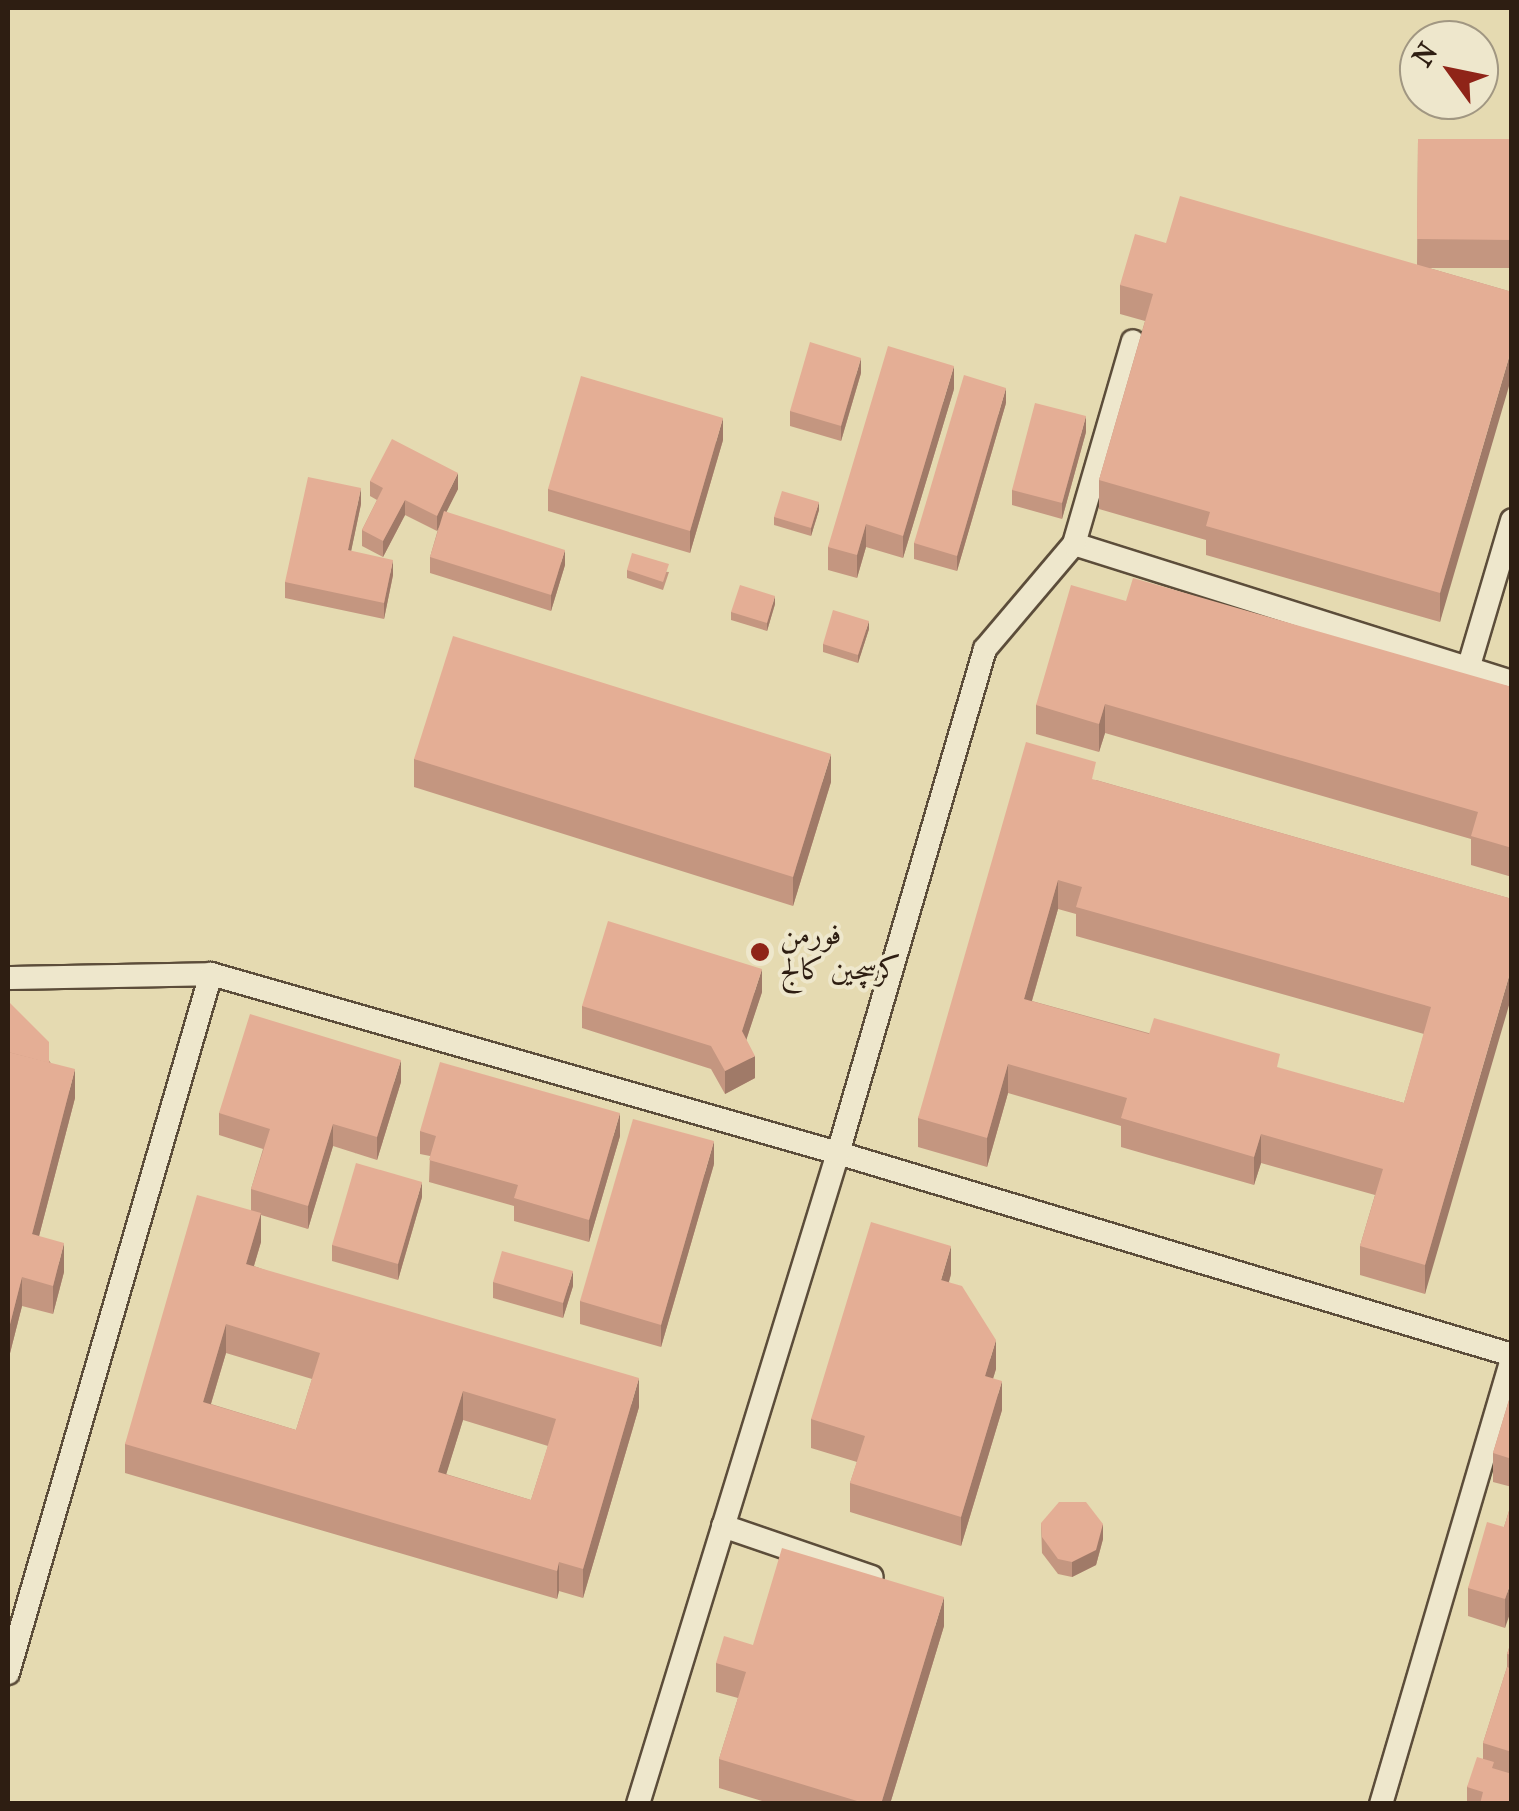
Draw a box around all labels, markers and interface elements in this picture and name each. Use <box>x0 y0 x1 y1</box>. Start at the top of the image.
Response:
north arrow <box>1399 20 1499 120</box>
text: N <box>1405 37 1445 72</box>
place label: فورمن کرسچین کالج <box>780 917 901 988</box>
marker: فورمن کرسچین کالج <box>749 941 771 963</box>

